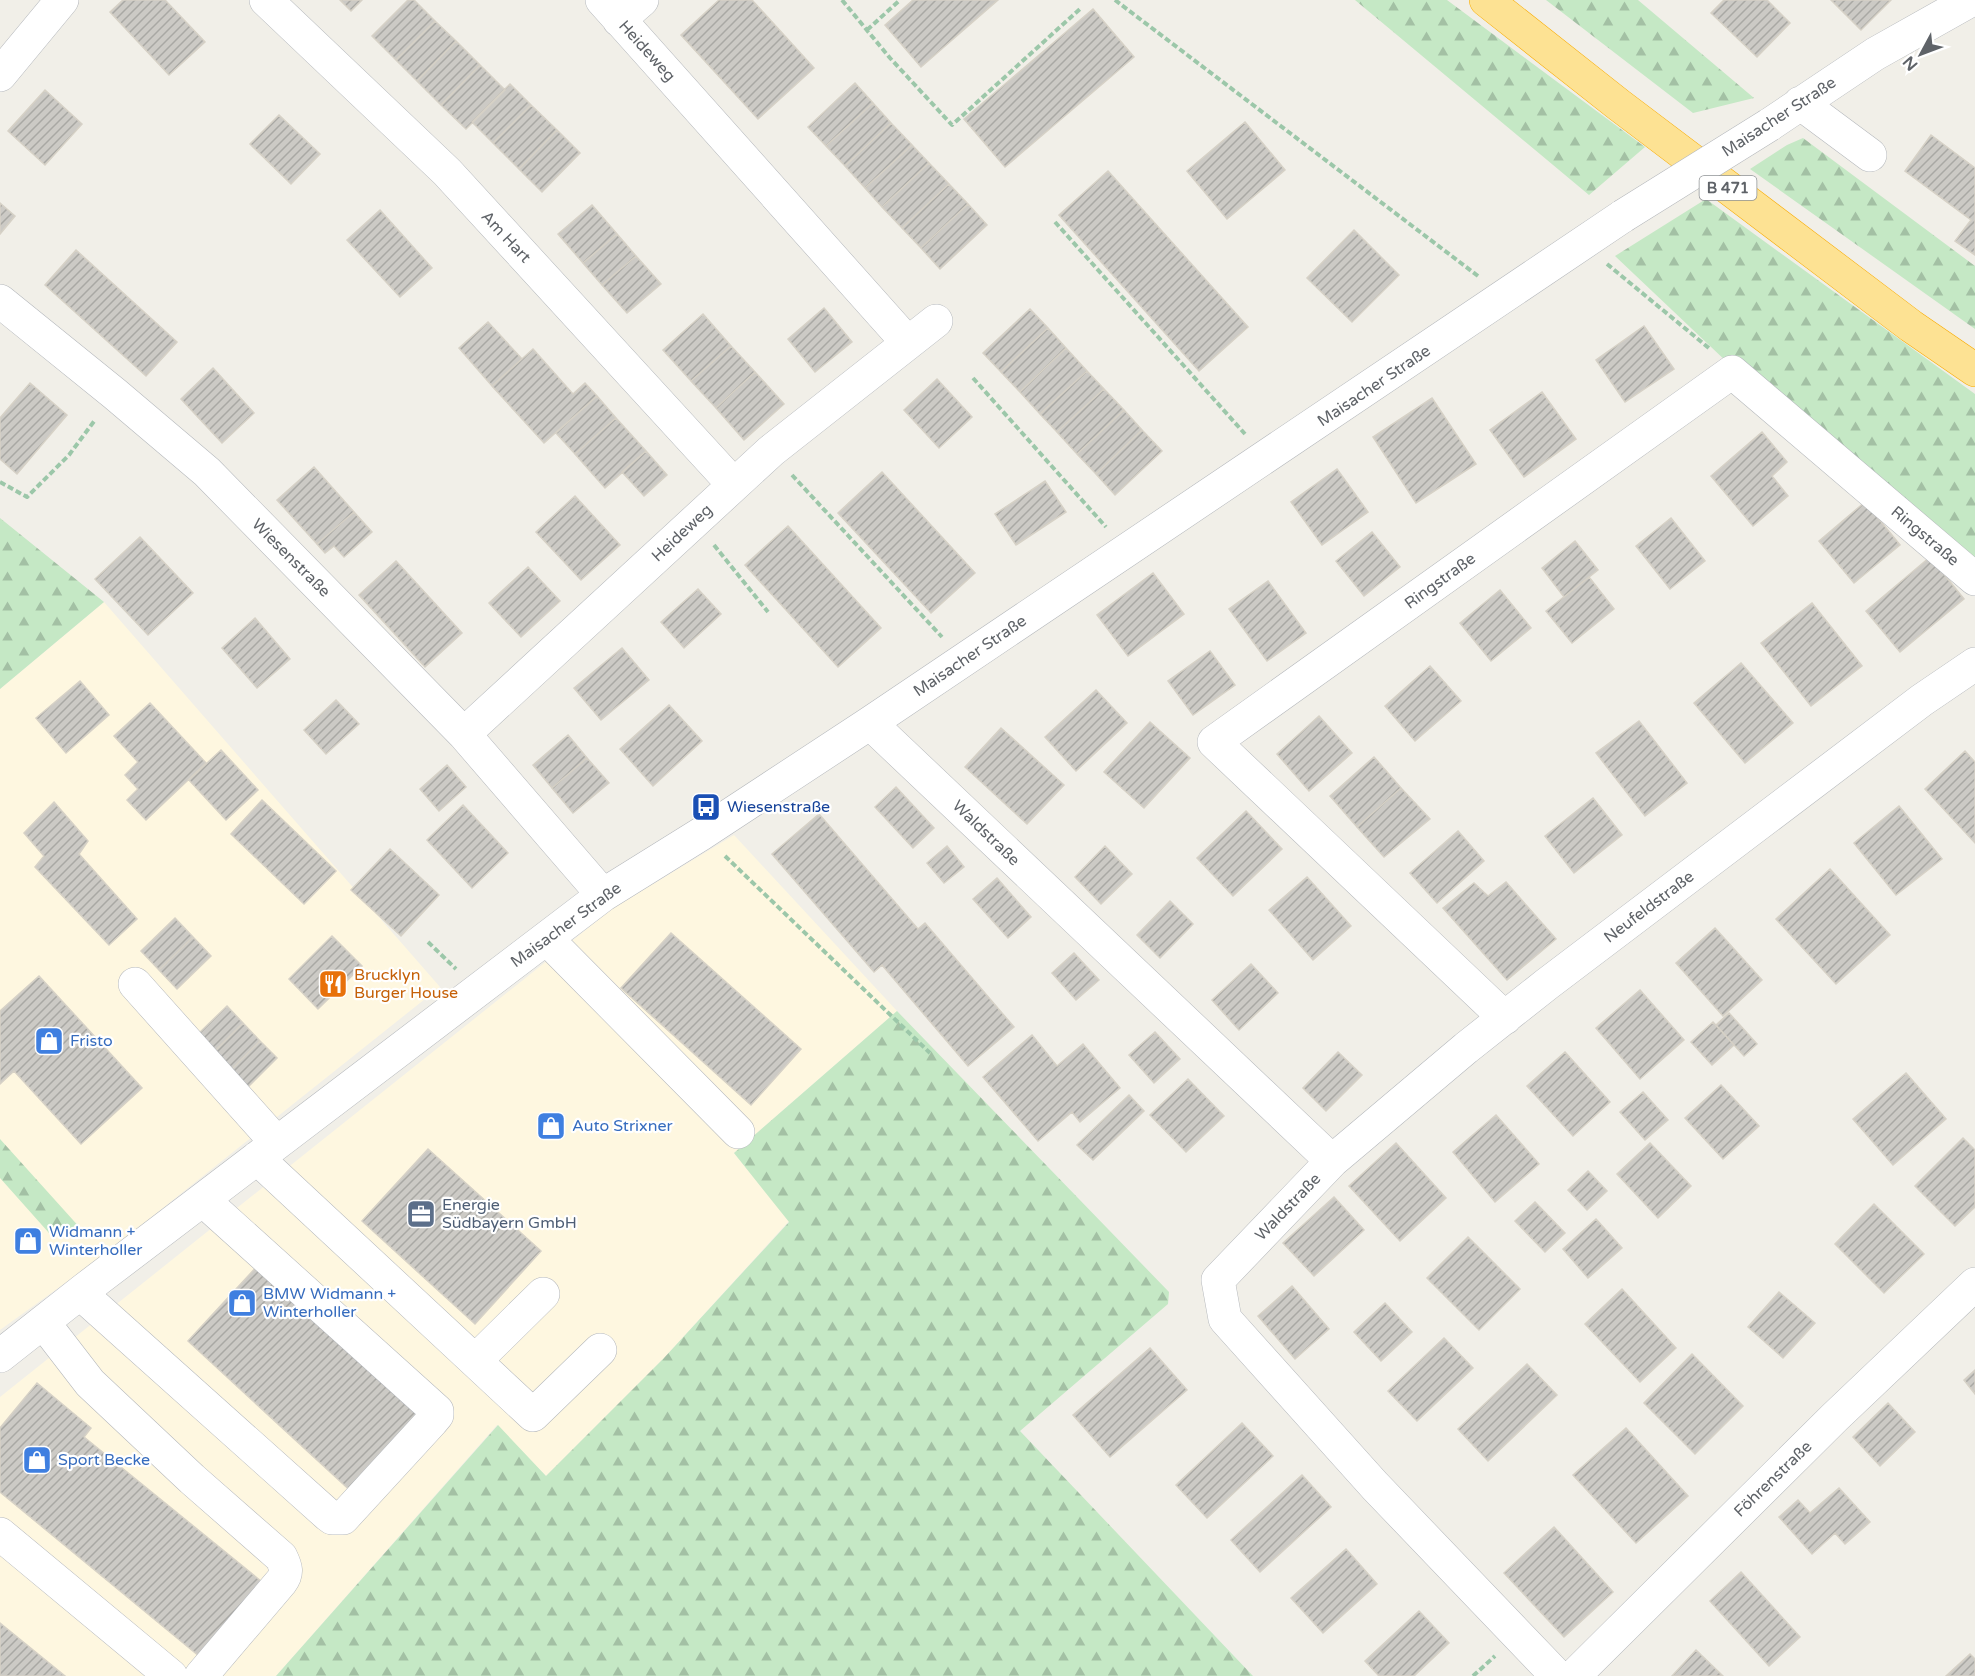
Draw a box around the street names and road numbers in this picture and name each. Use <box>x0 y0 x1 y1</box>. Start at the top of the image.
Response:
street label: Heideweg <box>614 16 680 86</box>
street label: Maisacher Straße <box>1718 73 1840 161</box>
road number: B 471 <box>1700 176 1756 200</box>
street label: Am Hart <box>477 207 535 267</box>
street label: Maisacher Straße <box>1314 341 1434 431</box>
street label: Heideweg <box>648 500 716 566</box>
street label: Ringstraße <box>1887 502 1963 570</box>
street label: Wiesenstraße <box>247 514 335 602</box>
street label: Ringstraße <box>1401 549 1479 613</box>
street label: Maisacher Straße <box>910 611 1030 701</box>
street label: Waldstraße <box>948 796 1024 870</box>
street label: Neufeldstraße <box>1600 867 1698 947</box>
street label: Maisacher Straße <box>507 878 625 972</box>
street label: Waldstraße <box>1251 1169 1325 1245</box>
street label: Föhrenstraße <box>1730 1437 1816 1521</box>

